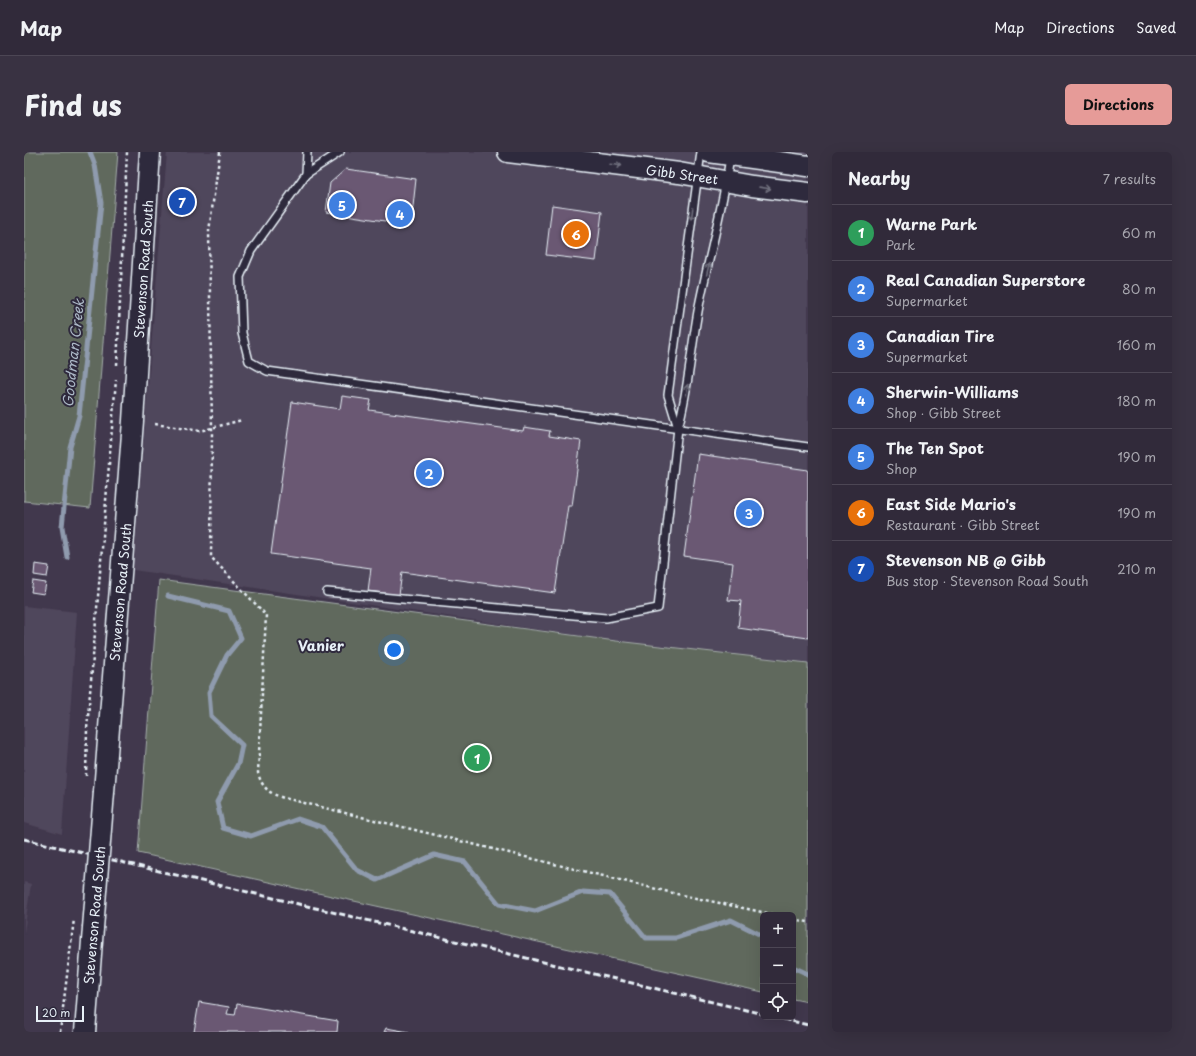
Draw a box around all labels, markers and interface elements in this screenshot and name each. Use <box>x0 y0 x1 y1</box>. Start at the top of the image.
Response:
text: Map <box>20 14 62 42</box>
text: Map <box>994 17 1024 38</box>
text: Directions <box>1046 17 1114 38</box>
text: Saved <box>1136 17 1176 38</box>
text: Find us <box>24 83 122 126</box>
button: Directions <box>1065 84 1172 125</box>
street label: Gibb Street <box>645 160 719 188</box>
one-way arrow <box>609 161 622 169</box>
text: Nearby <box>848 165 910 191</box>
text: 7 results <box>1103 169 1156 188</box>
one-way arrow <box>758 184 771 192</box>
pin: 7 <box>169 187 195 217</box>
pin: 5 <box>329 190 355 220</box>
street label: Stevenson Road South <box>129 199 157 339</box>
pin: 4 <box>387 199 413 229</box>
one-way arrow <box>688 207 696 220</box>
text: Warne Park <box>886 212 977 235</box>
pin: 6 <box>563 219 589 249</box>
text: 1 <box>858 223 864 242</box>
text: 60 m <box>1122 223 1156 242</box>
text: Park <box>886 235 915 254</box>
one-way arrow <box>704 262 712 275</box>
text: Real Canadian Superstore <box>886 268 1085 291</box>
text: 2 <box>856 279 866 298</box>
text: 80 m <box>1122 279 1156 298</box>
text: Supermarket <box>886 291 968 310</box>
water label: Goodman Creek <box>57 296 89 408</box>
text: Canadian Tire <box>886 324 994 347</box>
text: 3 <box>857 335 865 354</box>
text: 160 m <box>1117 335 1156 354</box>
text: Supermarket <box>886 347 968 366</box>
text: Sherwin-Williams <box>886 380 1019 403</box>
one-way arrow <box>683 384 691 397</box>
text: 4 <box>857 391 865 410</box>
text: 180 m <box>1117 391 1156 410</box>
text: Shop · Gibb Street <box>886 403 1001 422</box>
text: The Ten Spot <box>886 436 984 459</box>
text: 5 <box>857 447 865 466</box>
text: 190 m <box>1117 447 1156 466</box>
pin: 2 <box>416 458 442 488</box>
text: Shop <box>886 459 917 478</box>
text: East Side Mario's <box>886 492 1016 515</box>
pin: 3 <box>736 498 762 528</box>
text: 6 <box>856 503 866 522</box>
text: 190 m <box>1117 503 1156 522</box>
text: Restaurant · Gibb Street <box>886 515 1040 534</box>
street label: Stevenson Road South <box>104 522 136 662</box>
text: Stevenson NB @ Gibb <box>886 548 1046 571</box>
text: 7 <box>857 559 865 578</box>
text: 210 m <box>1117 559 1156 578</box>
text: Bus stop · Stevenson Road South <box>886 571 1089 590</box>
district label: Vanier <box>298 635 345 656</box>
your location <box>384 640 404 660</box>
pin: 1 <box>464 743 490 773</box>
street label: Stevenson Road South <box>78 845 110 985</box>
map controls <box>760 912 796 1020</box>
button: + <box>760 912 796 948</box>
button: − <box>760 948 796 984</box>
button: locate <box>760 984 796 1020</box>
scale bar <box>36 1004 84 1023</box>
text: 20 m <box>42 1004 70 1021</box>

